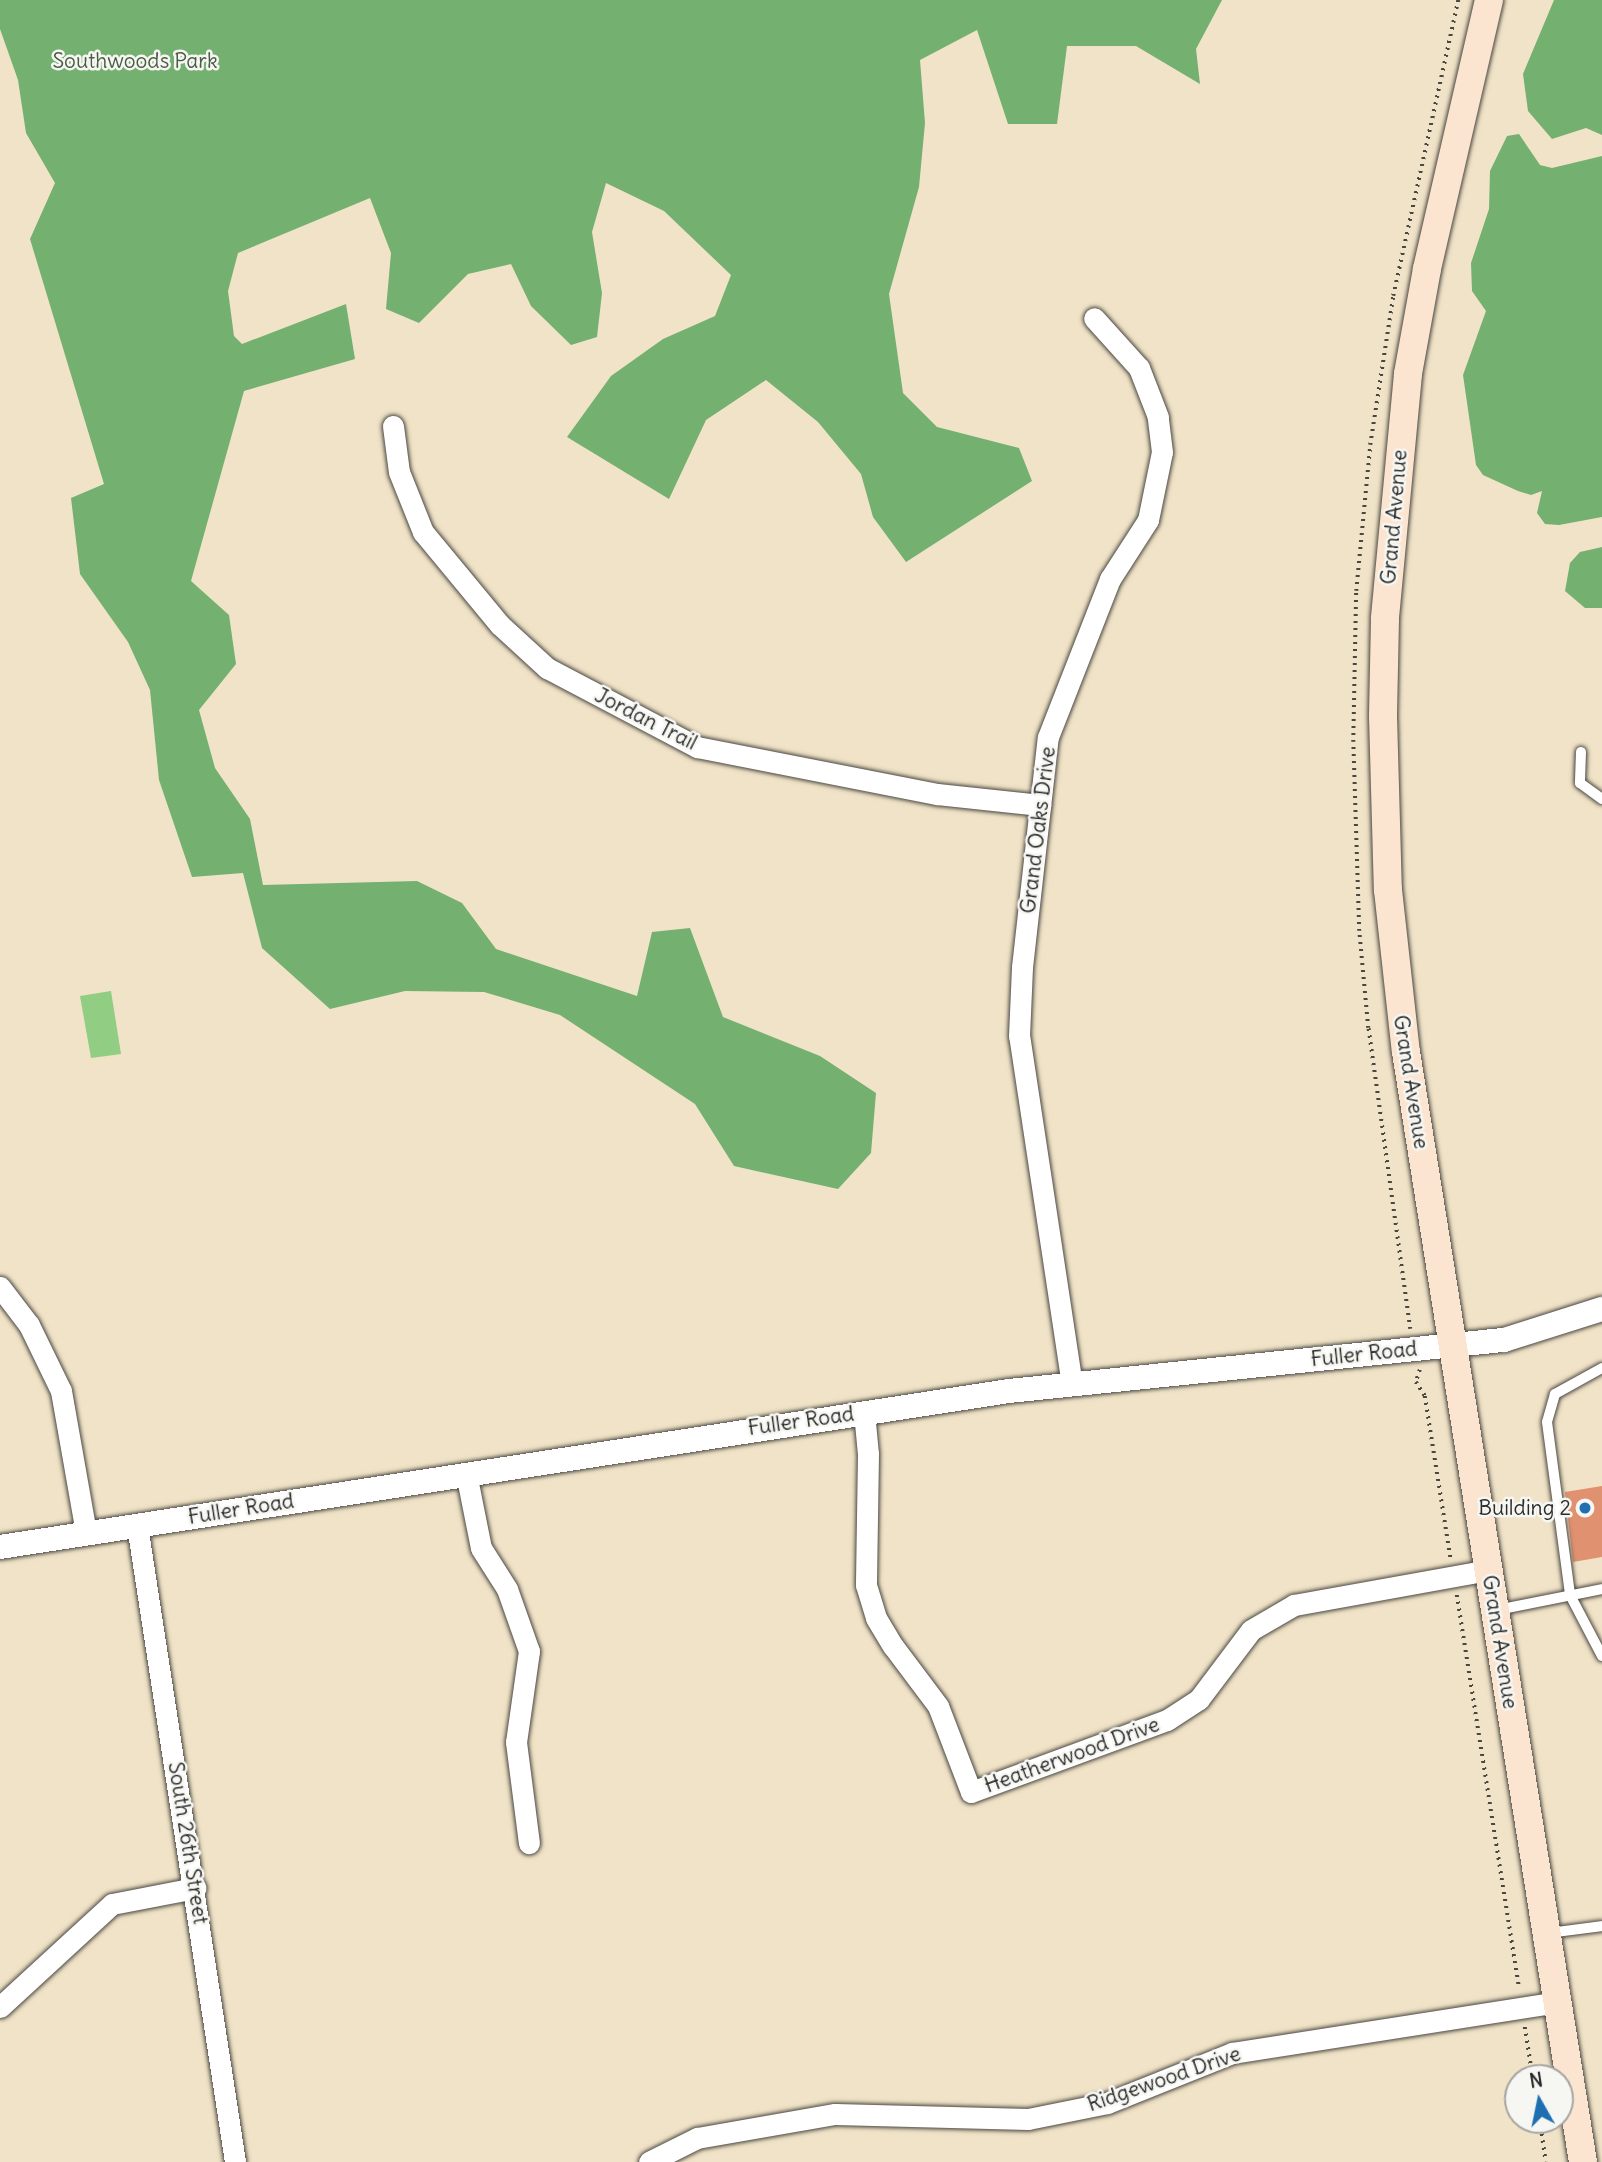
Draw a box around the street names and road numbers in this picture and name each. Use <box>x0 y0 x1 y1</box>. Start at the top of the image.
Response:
street label: Grand Avenue <box>1376 448 1412 586</box>
street label: Jordan Trail <box>591 682 701 756</box>
street label: Grand Oaks Drive <box>1015 745 1061 915</box>
street label: Grand Avenue <box>1388 1013 1434 1151</box>
street label: Fuller Road <box>1310 1336 1418 1372</box>
street label: Fuller Road <box>746 1401 856 1441</box>
street label: Fuller Road <box>186 1488 296 1530</box>
street label: Grand Avenue <box>1477 1573 1523 1711</box>
street label: Heatherwood Drive <box>981 1712 1163 1798</box>
street label: South 26th Street <box>163 1760 213 1926</box>
street label: Ridgewood Drive <box>1084 2041 1244 2117</box>

